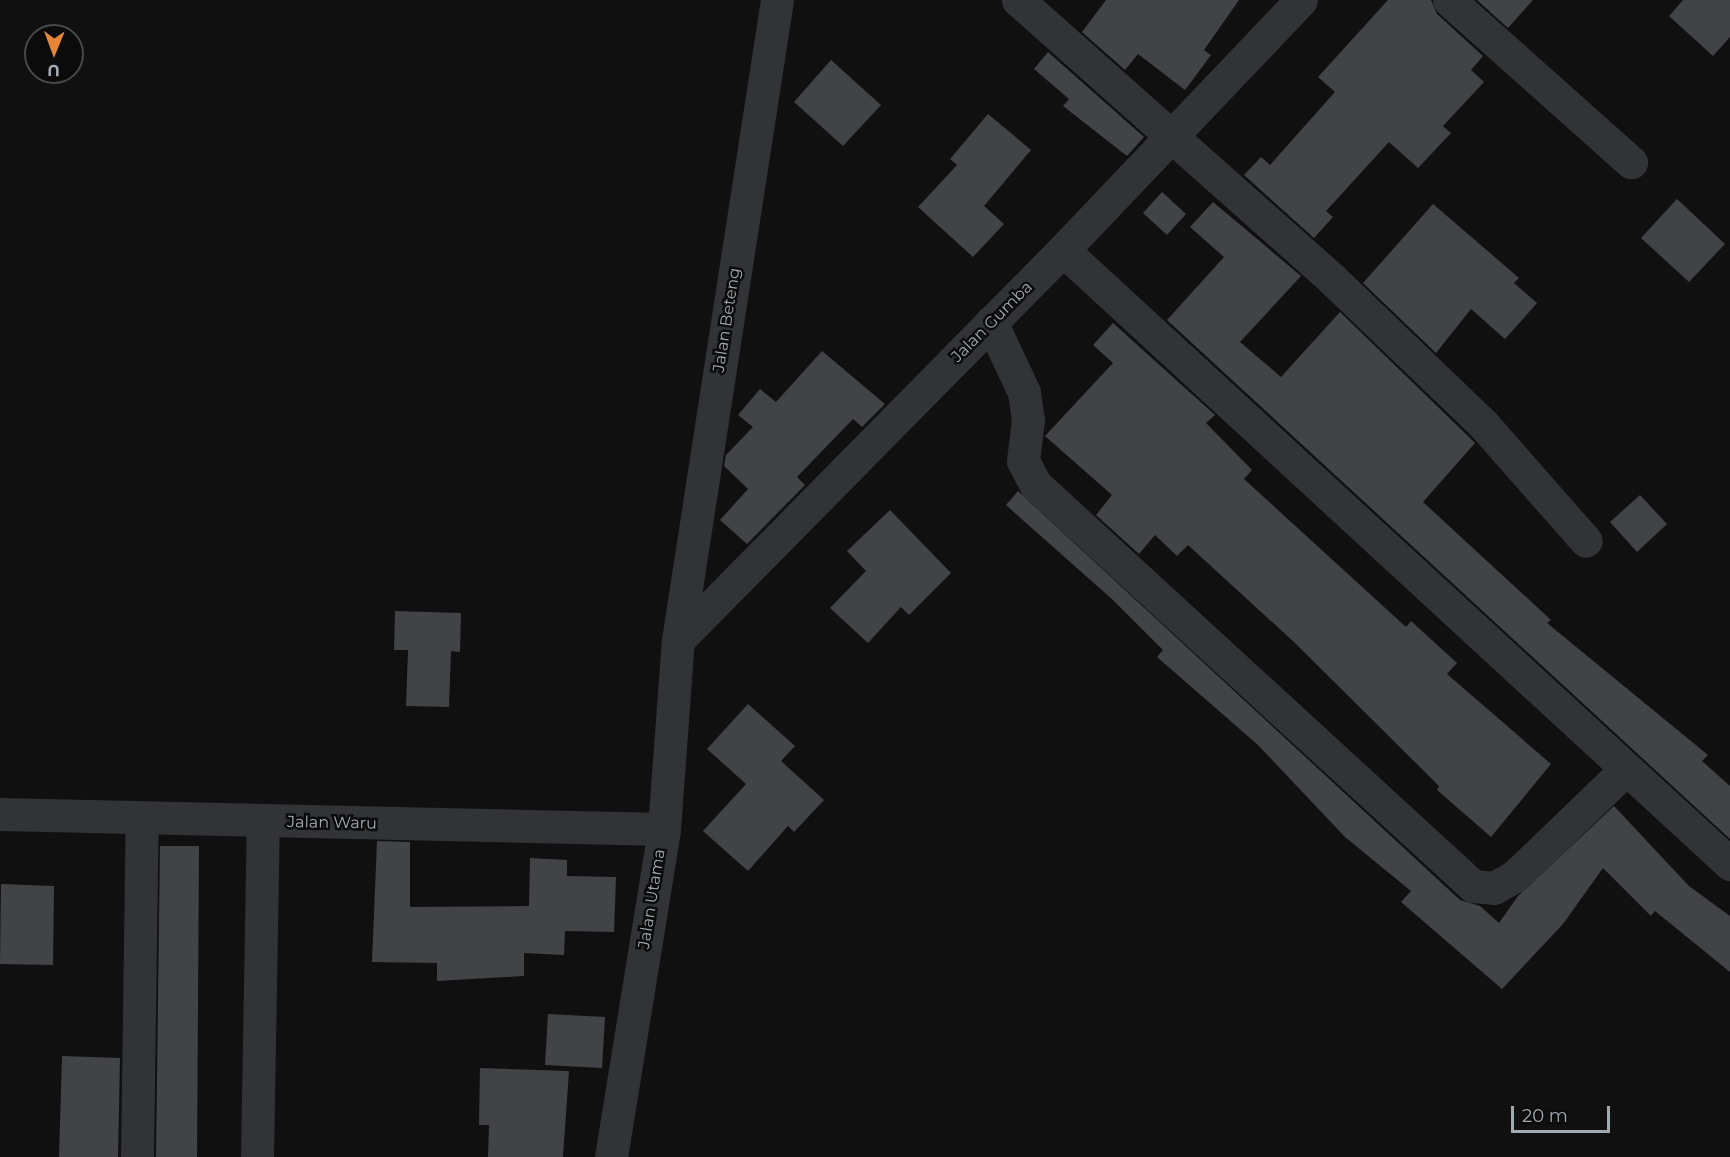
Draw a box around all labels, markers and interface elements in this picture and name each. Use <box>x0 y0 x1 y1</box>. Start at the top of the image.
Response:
north arrow <box>24 24 84 84</box>
text: U <box>47 61 60 80</box>
street label: Jalan Beteng <box>709 266 745 374</box>
street label: Jalan Gumba <box>948 278 1036 366</box>
street label: Jalan Waru <box>287 813 377 833</box>
street label: Jalan Utama <box>635 848 669 950</box>
scale bar <box>1514 1094 1613 1132</box>
text: 20 m <box>1522 1105 1568 1127</box>

